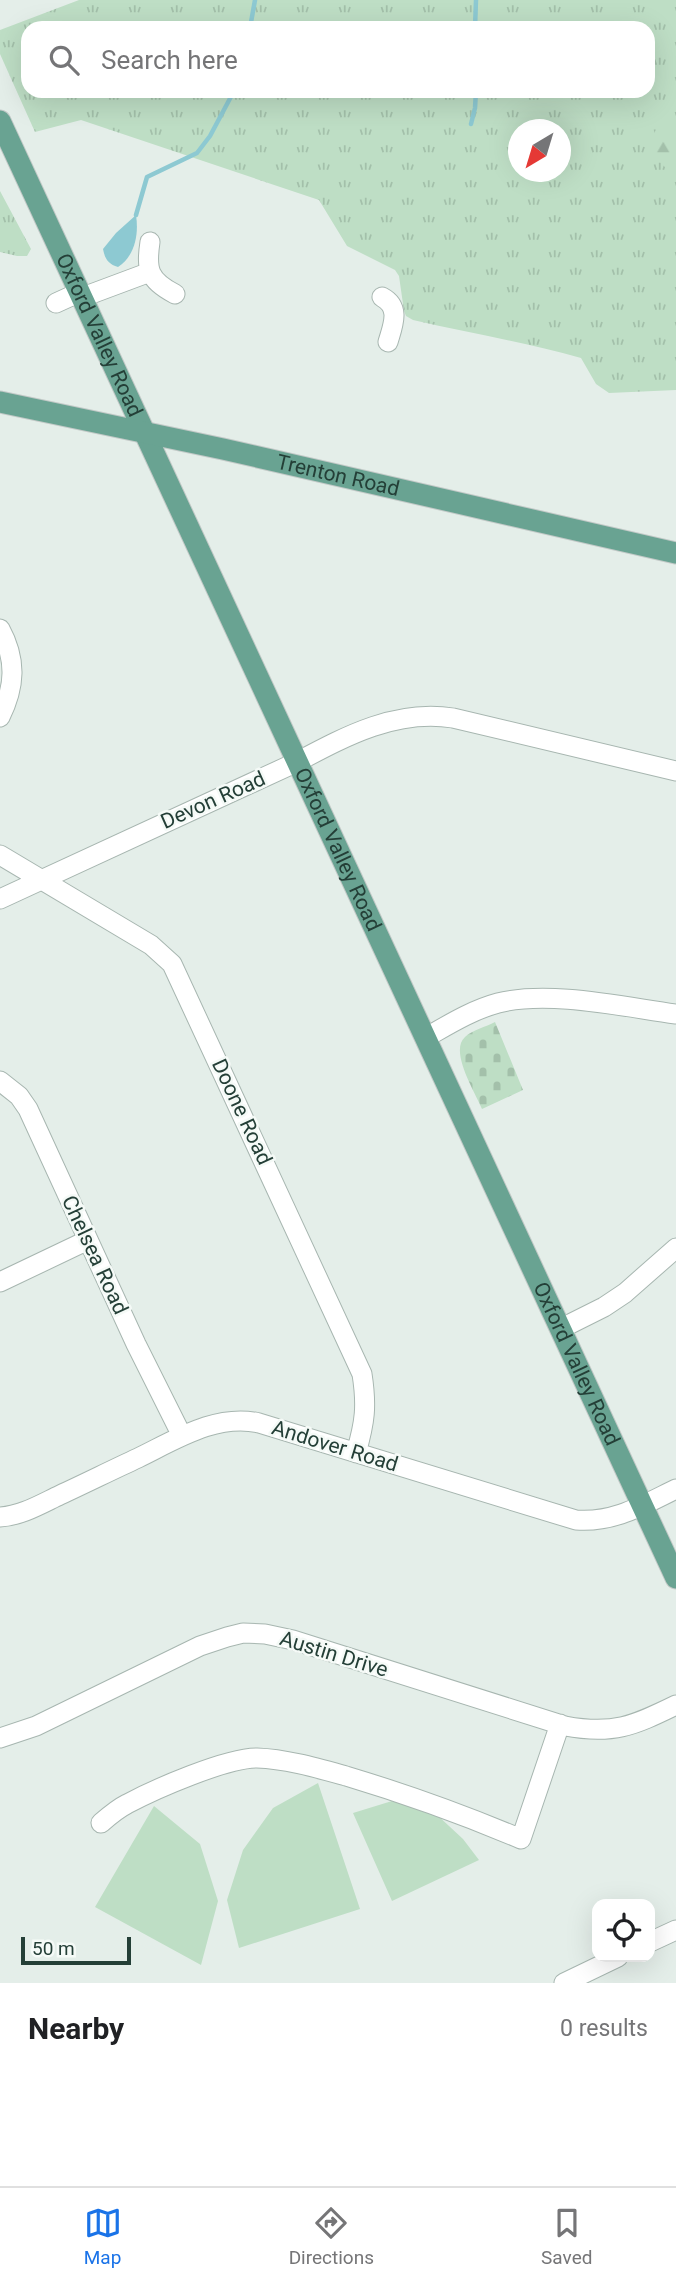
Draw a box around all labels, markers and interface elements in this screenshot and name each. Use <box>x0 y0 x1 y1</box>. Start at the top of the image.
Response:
search box <box>21 21 655 98</box>
icon: search <box>45 41 83 79</box>
text: Search here <box>101 45 238 75</box>
north arrow <box>508 119 571 182</box>
street label: Oxford Valley Road <box>51 250 147 420</box>
street label: Trenton Road <box>274 450 402 501</box>
street label: Oxford Valley Road <box>290 764 386 935</box>
street label: Devon Road <box>157 766 269 834</box>
street label: Doone Road <box>207 1055 277 1169</box>
street label: Chelsea Road <box>57 1192 133 1318</box>
street label: Oxford Valley Road <box>528 1278 625 1449</box>
street label: Andover Road <box>269 1415 401 1477</box>
street label: Austin Drive <box>277 1626 391 1682</box>
map controls <box>592 1899 655 1962</box>
button: locate <box>592 1899 655 1962</box>
scale bar <box>21 1934 131 1966</box>
text: 50 m <box>32 1937 75 1960</box>
text: Nearby <box>28 2011 124 2046</box>
text: 0 results <box>560 2015 648 2042</box>
tab: Map <box>84 2204 122 2269</box>
tab: Directions <box>289 2204 374 2269</box>
tab: Saved <box>541 2204 592 2269</box>

